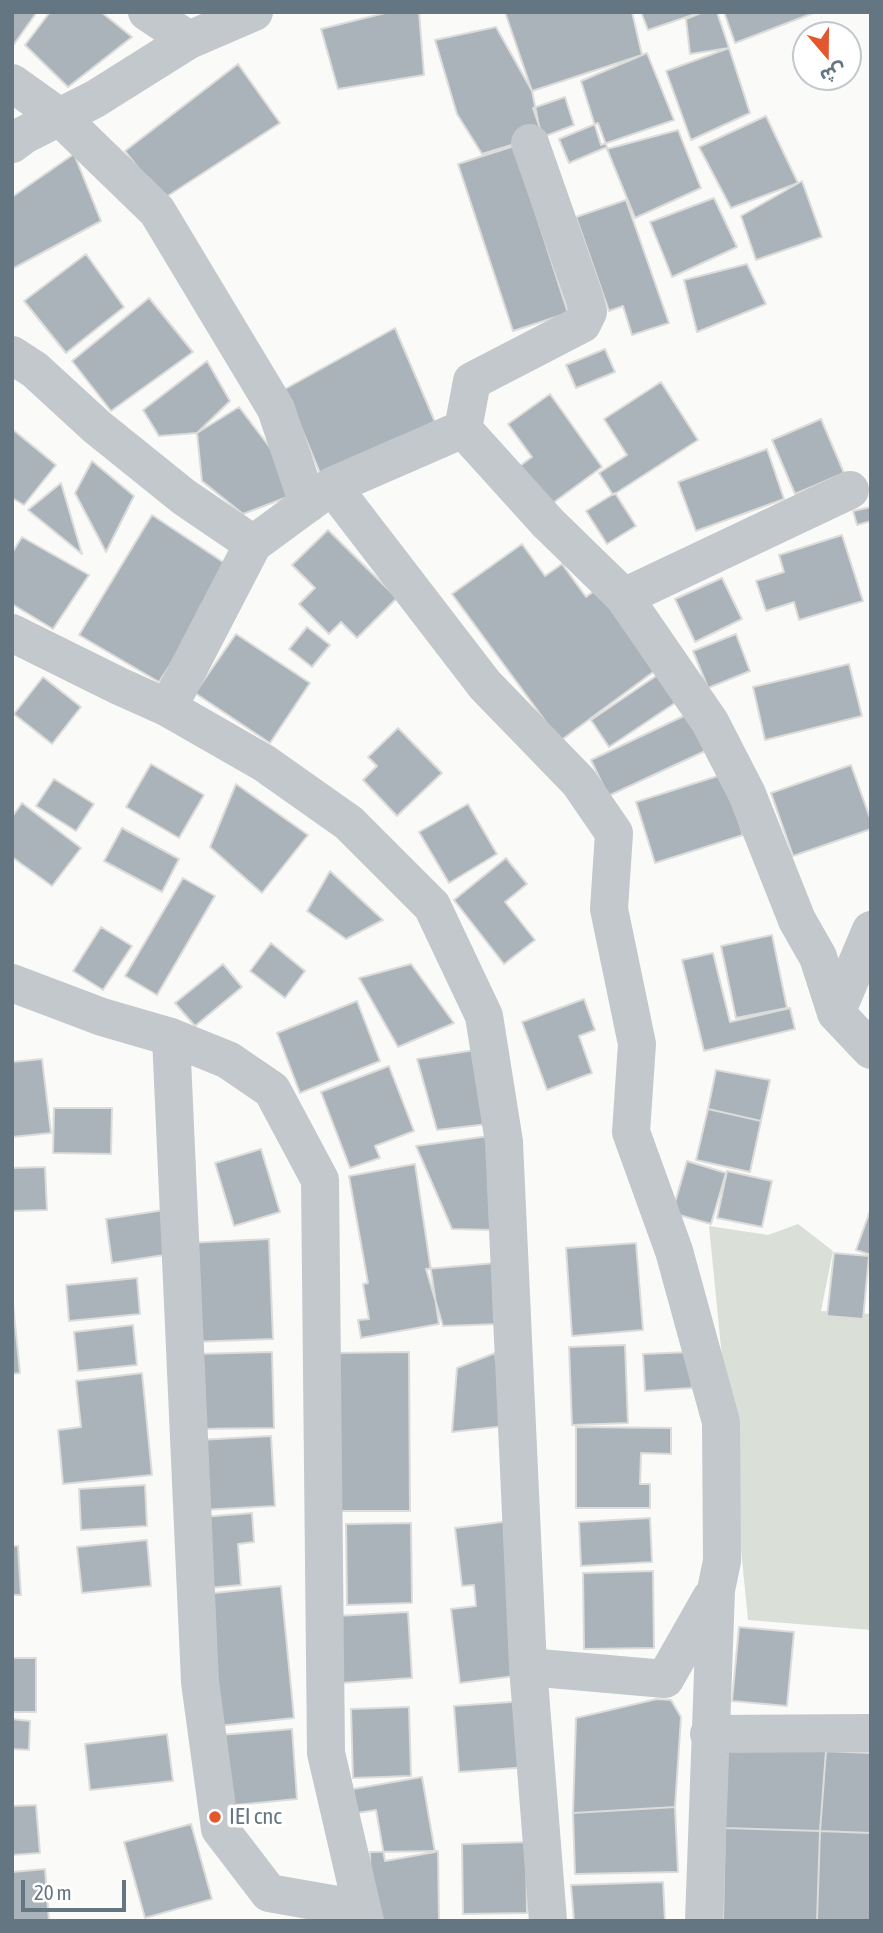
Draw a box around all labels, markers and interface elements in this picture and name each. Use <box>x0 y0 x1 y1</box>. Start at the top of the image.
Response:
north arrow <box>792 21 862 91</box>
text: ش <box>818 59 849 89</box>
place label: IEI cnc <box>229 1803 282 1831</box>
marker: IEI cnc <box>207 1809 223 1825</box>
scale bar <box>24 1867 130 1911</box>
text: 20 m <box>34 1880 72 1904</box>

